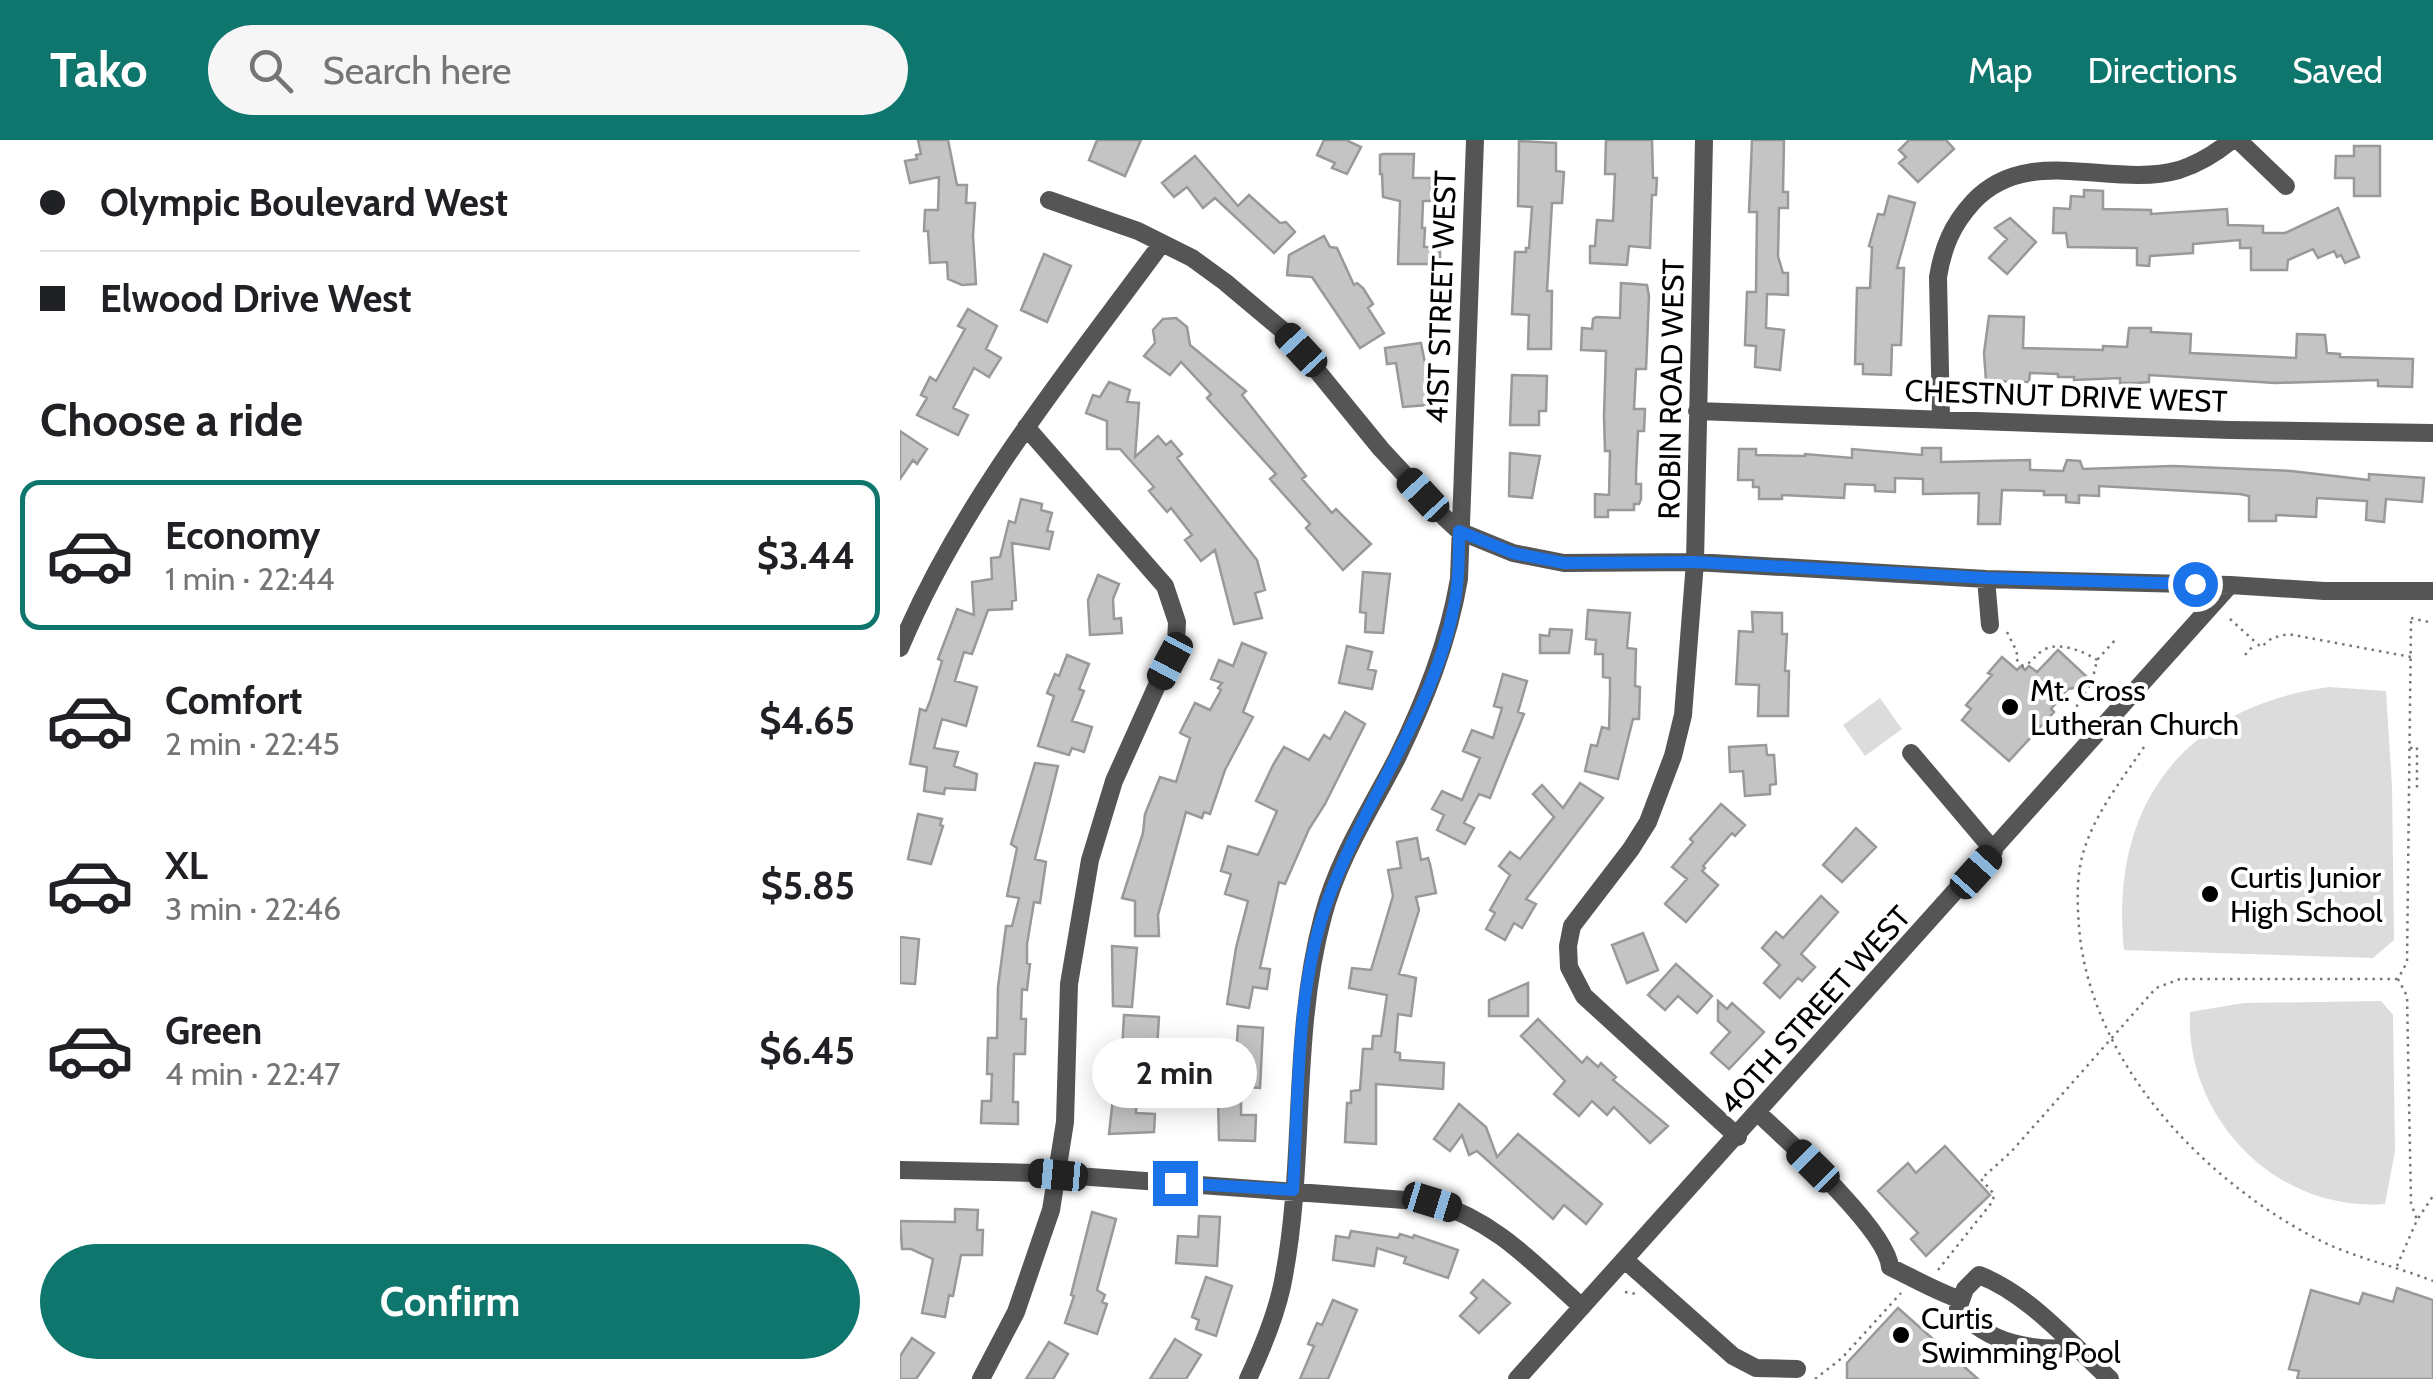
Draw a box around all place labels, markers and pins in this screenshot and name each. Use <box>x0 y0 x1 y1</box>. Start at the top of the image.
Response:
place label: Mt. Cross Lutheran Church <box>2030 672 2239 743</box>
marker: Mt. Cross Lutheran Church <box>1999 696 2021 718</box>
place label: Curtis Junior High School <box>2230 859 2383 930</box>
marker: Curtis Junior High School <box>2199 883 2221 905</box>
place label: Curtis Swimming Pool <box>1921 1300 2121 1371</box>
marker: Curtis Swimming Pool <box>1890 1324 1912 1346</box>

